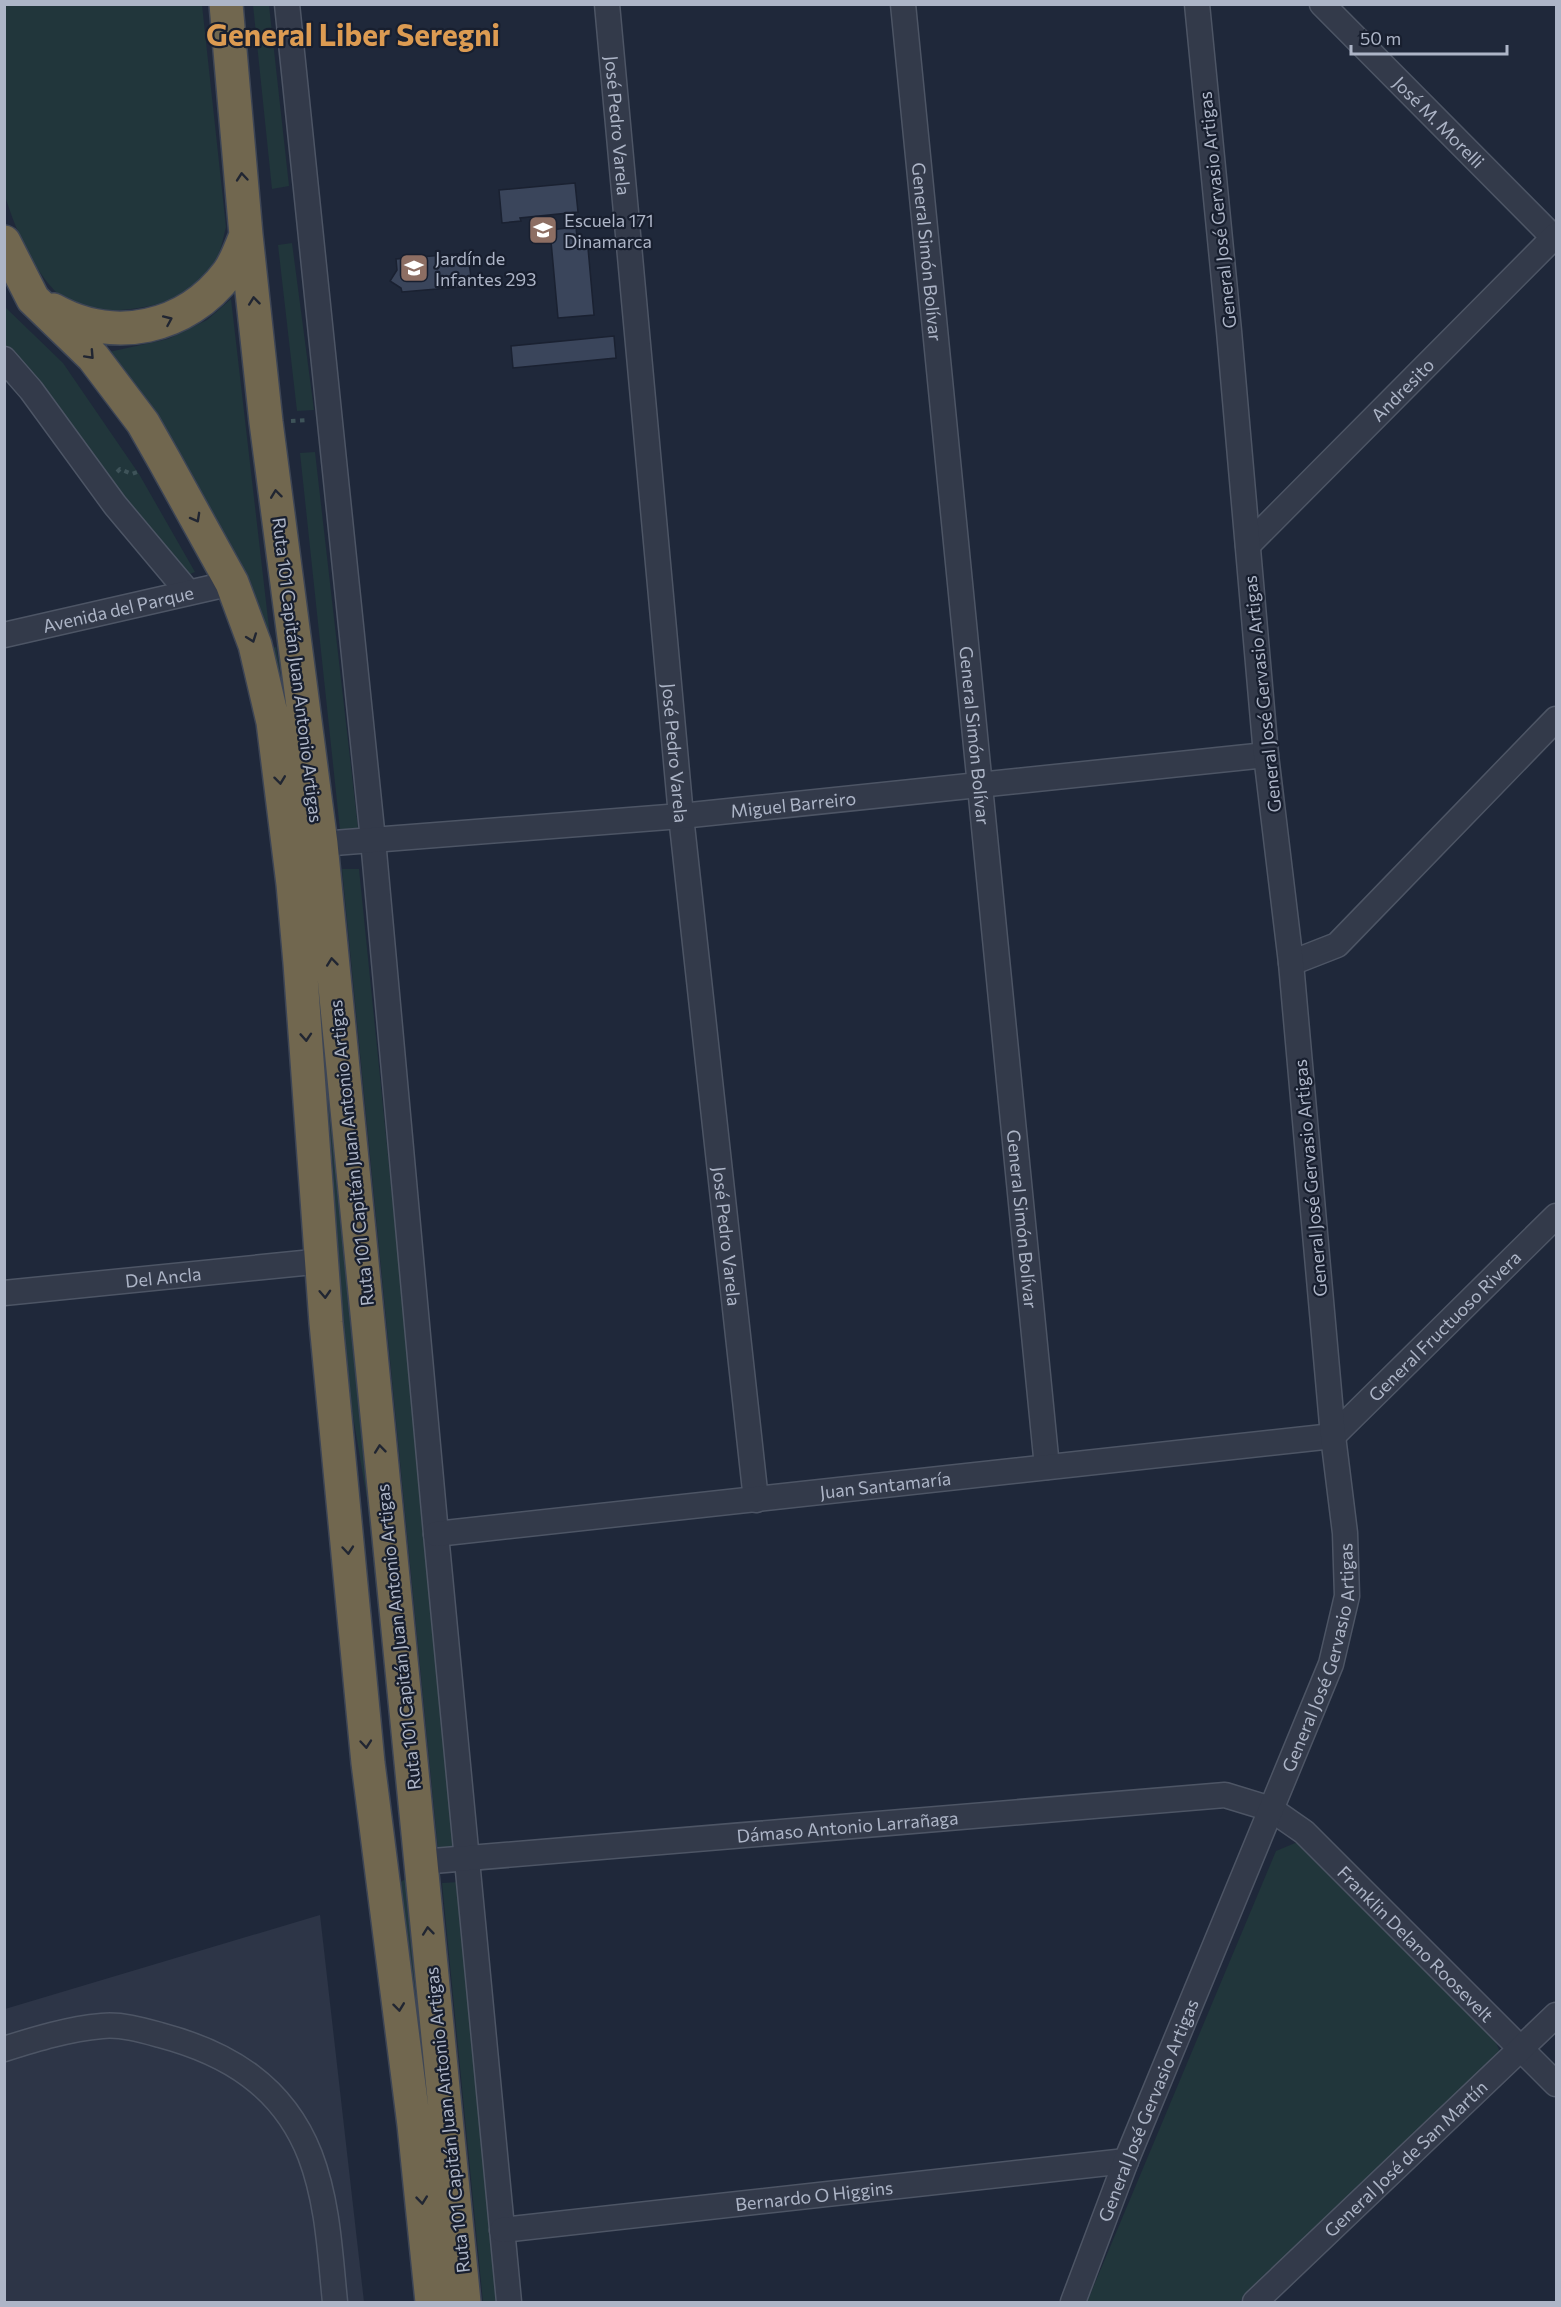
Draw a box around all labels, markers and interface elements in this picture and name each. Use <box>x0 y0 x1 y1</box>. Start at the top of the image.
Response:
district label: General Liber Seregni <box>206 15 500 52</box>
scale bar <box>1351 18 1507 56</box>
text: 50 m <box>1360 27 1401 49</box>
street label: José Pedro Varela <box>601 55 635 196</box>
street label: José M. Morelli <box>1389 71 1489 172</box>
street label: General José Gervasio Artigas <box>1194 90 1240 330</box>
street label: General Simón Bolívar <box>908 161 947 342</box>
one-way arrow <box>235 172 248 181</box>
place label: Escuela 171 Dinamarca <box>564 209 654 252</box>
school or university icon: Escuela 171 Dinamarca <box>527 214 559 246</box>
place label: Jardín de Infantes 293 <box>435 247 536 290</box>
school or university icon: Jardín de Infantes 293 <box>398 252 430 284</box>
one-way arrow <box>248 296 260 305</box>
one-way arrow <box>162 315 173 327</box>
one-way arrow <box>83 348 94 359</box>
street label: Andresito <box>1366 353 1438 426</box>
one-way arrow <box>270 490 282 499</box>
one-way arrow <box>189 512 200 522</box>
street label: Ruta 101 Capitán Juan Antonio Artigas <box>268 516 328 824</box>
street label: General José Gervasio Artigas <box>1239 574 1285 814</box>
street label: Avenida del Parque <box>41 581 196 637</box>
one-way arrow <box>245 632 258 642</box>
street label: General Simón Bolívar <box>955 645 995 826</box>
street label: José Pedro Varela <box>658 682 693 824</box>
one-way arrow <box>273 775 286 784</box>
street label: Miguel Barreiro <box>729 787 857 822</box>
one-way arrow <box>326 957 339 966</box>
street label: Ruta 101 Capitán Juan Antonio Artigas <box>324 999 378 1307</box>
one-way arrow <box>299 1032 312 1041</box>
street label: General José Gervasio Artigas <box>1289 1058 1331 1298</box>
street label: General Simón Bolívar <box>1003 1129 1042 1310</box>
street label: José Pedro Varela <box>708 1165 746 1307</box>
street label: General Fructuoso Rivera <box>1364 1246 1525 1406</box>
street label: Del Ancla <box>124 1262 202 1292</box>
one-way arrow <box>318 1289 331 1298</box>
one-way arrow <box>374 1444 387 1453</box>
street label: Juan Santamaría <box>818 1467 952 1503</box>
street label: Ruta 101 Capitán Juan Antonio Artigas <box>371 1483 425 1791</box>
street label: General José Gervasio Artigas <box>1277 1543 1358 1775</box>
one-way arrow <box>341 1545 354 1554</box>
one-way arrow <box>359 1739 372 1748</box>
street label: Dámaso Antonio Larrañaga <box>736 1806 959 1847</box>
street label: Franklin Delano Roosevelt <box>1333 1861 1498 2026</box>
one-way arrow <box>422 1926 435 1935</box>
street label: Ruta 101 Capitán Juan Antonio Artigas <box>420 1966 474 2274</box>
street label: General José Gervasio Artigas <box>1093 1995 1203 2225</box>
one-way arrow <box>392 2002 405 2011</box>
street label: General José de San Martín <box>1319 2076 1492 2241</box>
street label: Bernardo O Higgins <box>734 2176 894 2215</box>
one-way arrow <box>415 2196 428 2205</box>

